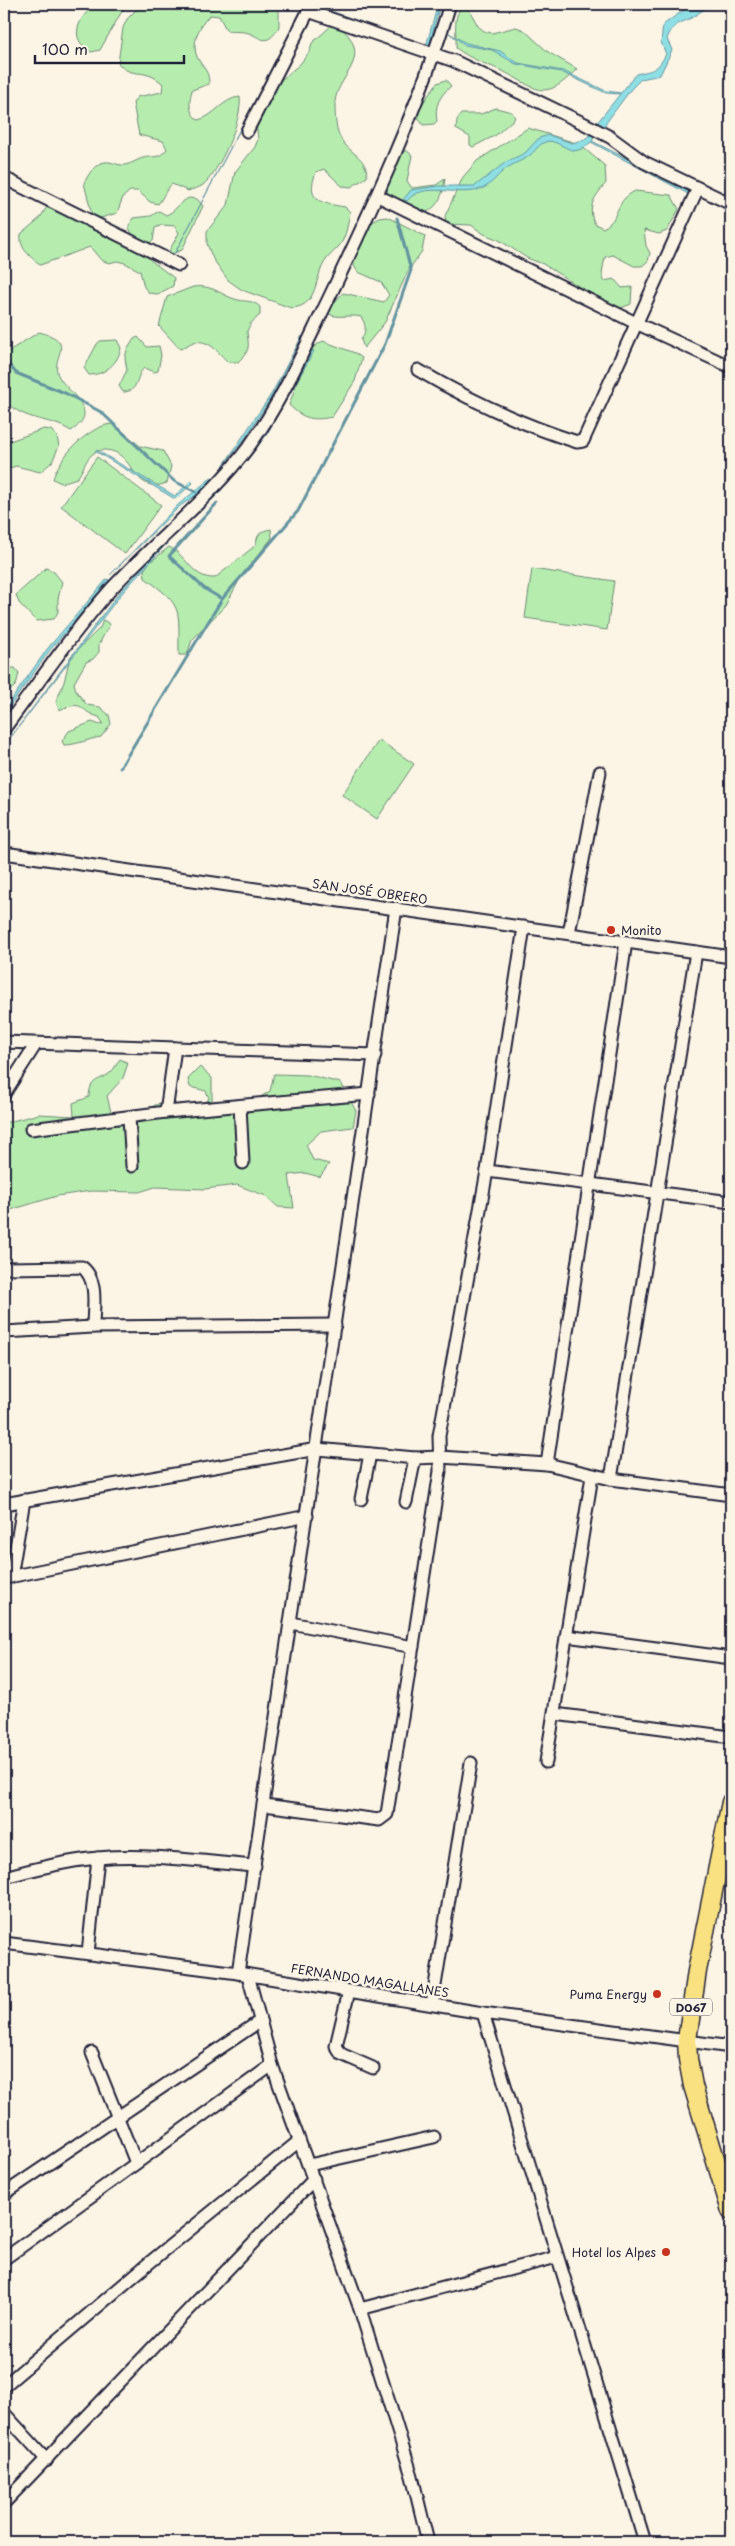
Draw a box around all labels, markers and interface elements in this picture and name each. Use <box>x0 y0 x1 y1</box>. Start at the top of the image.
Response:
scale bar <box>35 32 184 64</box>
text: 100 m <box>42 37 88 60</box>
street label: SAN JOSÉ OBRERO <box>311 874 429 908</box>
place label: Monito <box>621 921 662 939</box>
marker: Monito <box>605 924 617 936</box>
street label: FERNANDO MAGALLANES <box>290 1959 450 2001</box>
place label: Puma Energy <box>569 1985 647 2003</box>
marker: Puma Energy <box>651 1988 663 2000</box>
road number: D067 <box>670 1998 712 2015</box>
place label: Hotel los Alpes <box>572 2243 657 2261</box>
marker: Hotel los Alpes <box>660 2246 672 2258</box>

